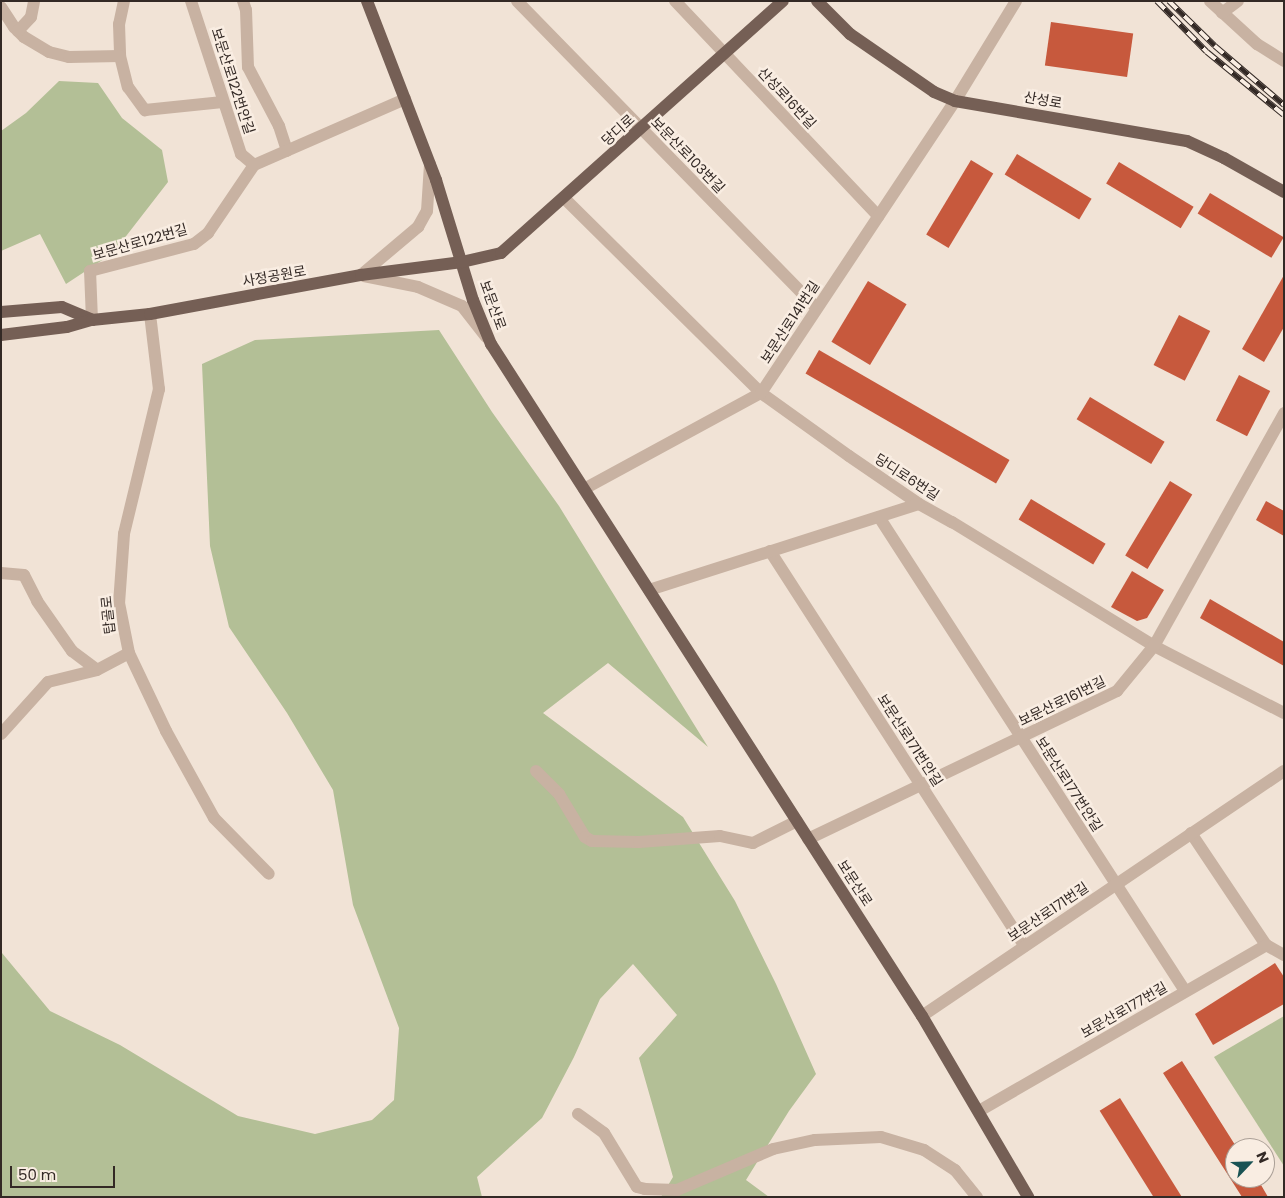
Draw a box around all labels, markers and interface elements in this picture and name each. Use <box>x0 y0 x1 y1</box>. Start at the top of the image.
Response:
street label: 보문산로122번안길 <box>208 26 258 136</box>
street label: 산성로16번길 <box>754 64 820 132</box>
street label: 산성로 <box>1023 88 1063 112</box>
street label: 당디로 <box>598 111 638 149</box>
street label: 보문산로103번길 <box>648 114 728 196</box>
street label: 보문산로122번길 <box>91 220 189 264</box>
street label: 사정공원로 <box>241 262 307 290</box>
street label: 보문산로 <box>476 278 510 332</box>
street label: 보문산로141번길 <box>757 278 823 366</box>
street label: 당디로6번길 <box>872 450 942 504</box>
street label: 탑골로 <box>98 595 118 635</box>
street label: 보문산로161번길 <box>1016 673 1108 729</box>
street label: 보문산로171번안길 <box>874 691 946 789</box>
street label: 보문산로177번안길 <box>1032 733 1106 835</box>
street label: 보문산로 <box>834 857 876 909</box>
street label: 보문산로171번길 <box>1004 879 1092 945</box>
street label: 보문산로177번길 <box>1078 978 1170 1042</box>
north arrow <box>1225 1138 1275 1188</box>
text: N <box>1252 1148 1274 1166</box>
scale bar <box>12 1156 118 1188</box>
text: 50 m <box>18 1164 56 1185</box>

